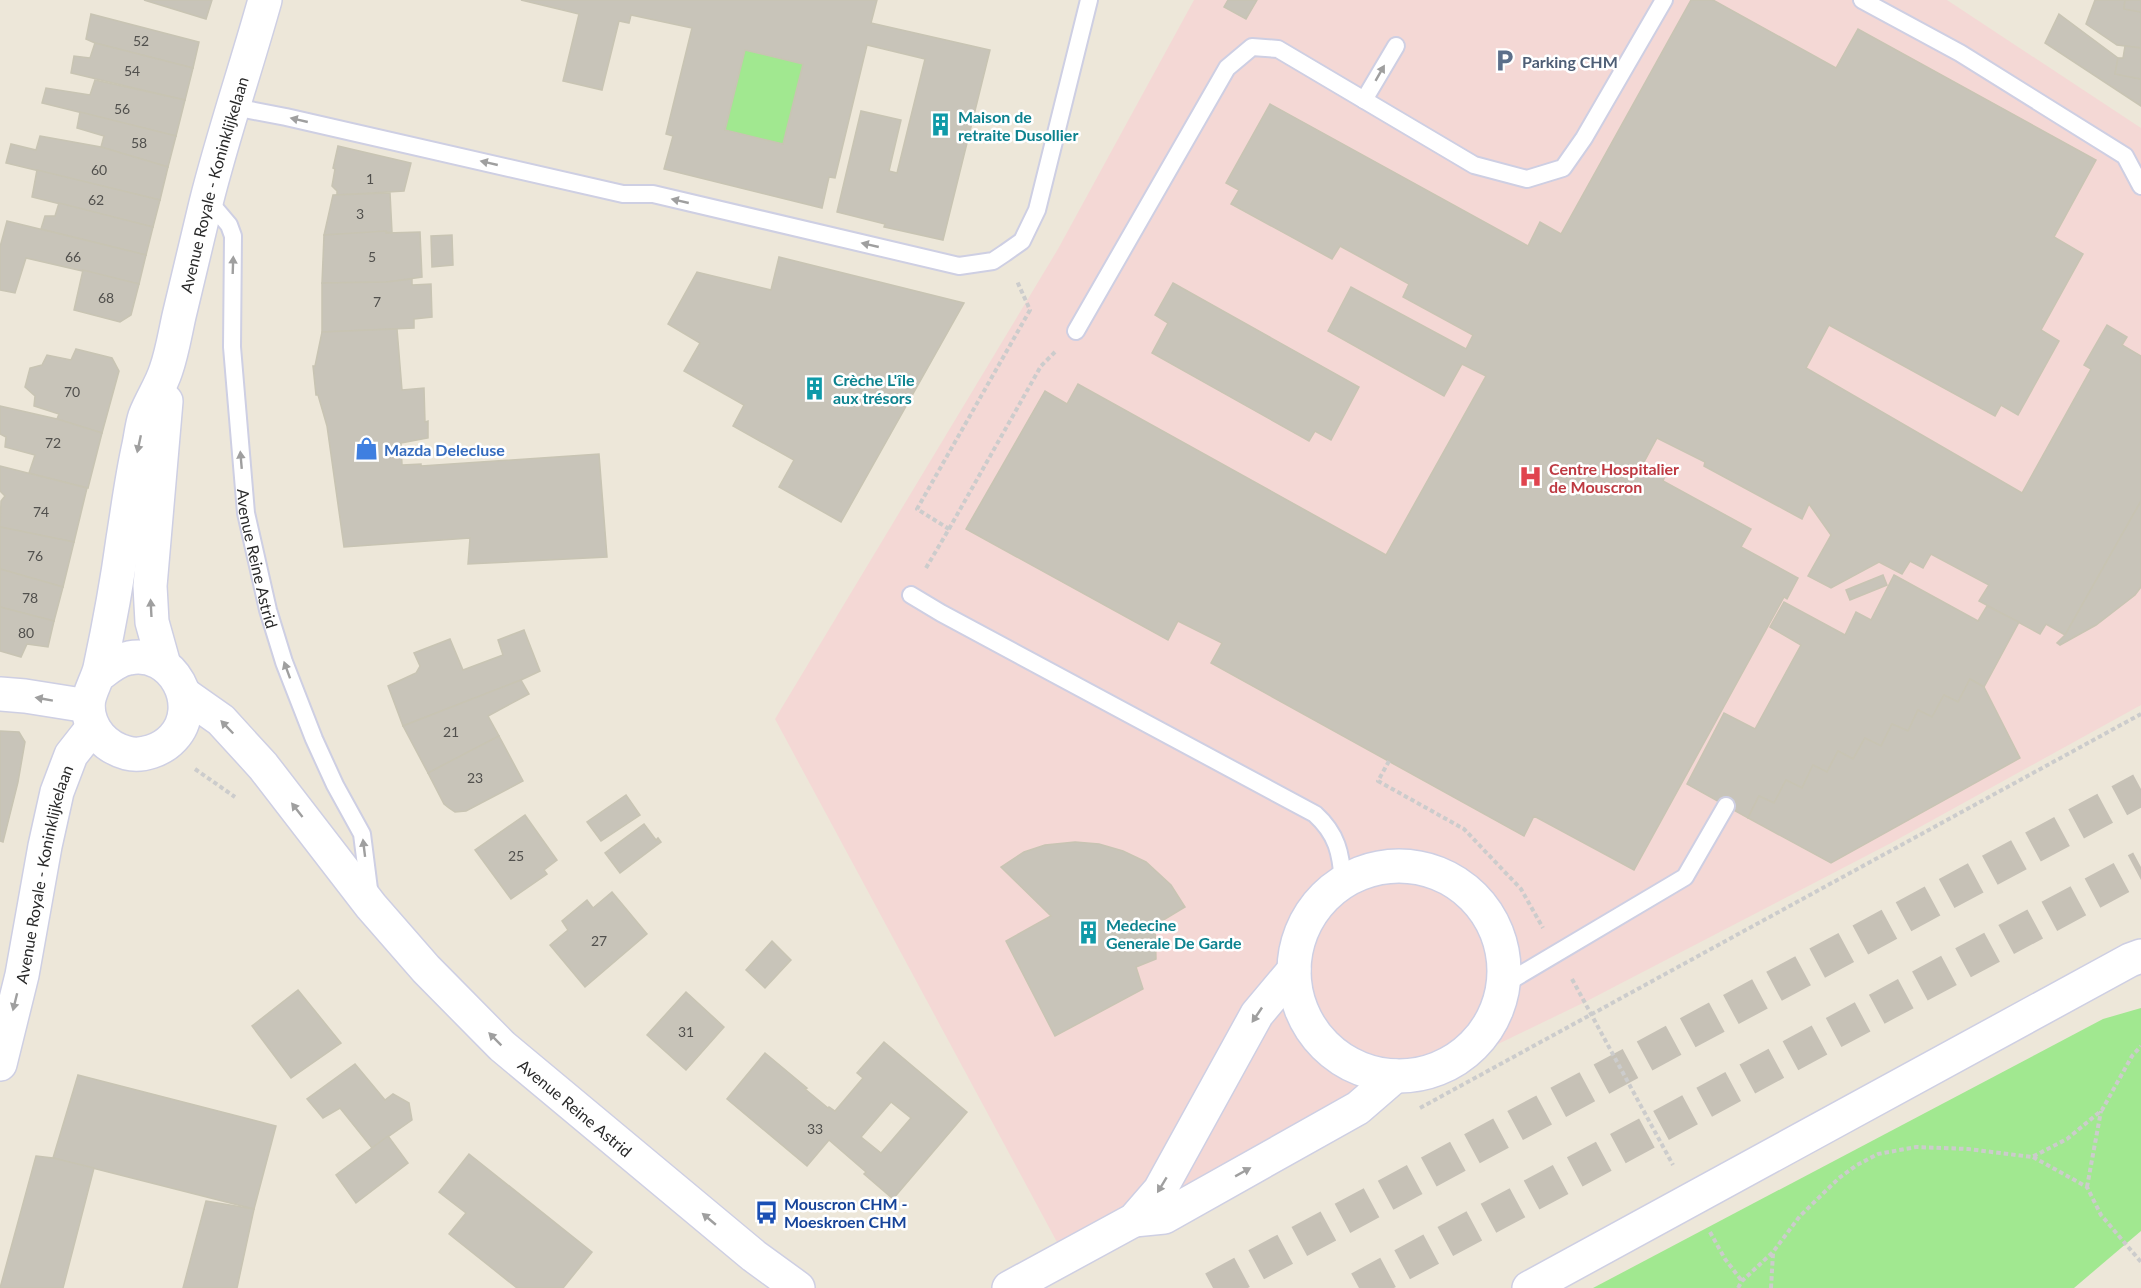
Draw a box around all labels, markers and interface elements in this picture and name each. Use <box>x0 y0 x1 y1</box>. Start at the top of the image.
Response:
house number: 52 <box>133 32 149 49</box>
parking icon: Parking CHM <box>1491 48 1517 74</box>
place label: Parking CHM <box>1522 52 1618 71</box>
house number: 54 <box>124 62 140 79</box>
one-way arrow <box>1374 65 1385 81</box>
street label: Avenue Royale - Koninklijkelaan <box>175 74 251 294</box>
house number: 56 <box>114 100 130 117</box>
place label: Maison de retraite Dusollier <box>958 107 1078 144</box>
building icon: Maison de retraite Dusollier <box>927 112 953 138</box>
one-way arrow <box>290 114 308 124</box>
house number: 58 <box>131 134 147 151</box>
one-way arrow <box>480 158 498 168</box>
house number: 60 <box>91 161 107 178</box>
house number: 1 <box>366 170 374 187</box>
house number: 62 <box>88 191 104 208</box>
one-way arrow <box>671 195 689 205</box>
house number: 3 <box>356 205 364 222</box>
one-way arrow <box>860 240 879 250</box>
house number: 66 <box>65 248 81 265</box>
house number: 5 <box>368 248 376 265</box>
one-way arrow <box>228 256 238 275</box>
house number: 68 <box>98 289 114 306</box>
house number: 7 <box>373 293 381 310</box>
place label: Crèche L'île aux trésors <box>833 370 915 407</box>
building icon: Crèche L'île aux trésors <box>802 375 828 401</box>
house number: 70 <box>64 383 80 400</box>
house number: 72 <box>45 434 61 451</box>
one-way arrow <box>134 434 143 453</box>
shop icon: Mazda Delecluse <box>353 436 379 462</box>
place label: Mazda Delecluse <box>384 440 505 459</box>
one-way arrow <box>236 450 246 469</box>
place label: Centre Hospitalier de Mouscron <box>1549 459 1679 496</box>
hospital icon: Centre Hospitalier de Mouscron <box>1518 464 1544 490</box>
street label: Avenue Reine Astrid <box>234 488 282 630</box>
house number: 74 <box>33 503 49 520</box>
house number: 76 <box>27 547 43 564</box>
house number: 78 <box>22 589 38 606</box>
one-way arrow <box>146 599 156 618</box>
house number: 80 <box>18 624 34 641</box>
one-way arrow <box>282 661 291 679</box>
one-way arrow <box>34 694 53 703</box>
one-way arrow <box>220 720 234 734</box>
house number: 21 <box>443 723 459 740</box>
street label: Avenue Royale - Koninklijkelaan <box>11 762 76 985</box>
house number: 23 <box>467 769 483 786</box>
one-way arrow <box>291 802 304 818</box>
one-way arrow <box>359 839 369 858</box>
house number: 25 <box>508 847 524 864</box>
place label: Medecine Generale De Garde <box>1106 915 1242 952</box>
building icon: Medecine Generale De Garde <box>1075 920 1101 946</box>
house number: 27 <box>591 932 607 949</box>
one-way arrow <box>10 993 20 1012</box>
one-way arrow <box>1251 1007 1263 1023</box>
house number: 31 <box>678 1023 694 1040</box>
one-way arrow <box>489 1033 503 1047</box>
street label: Avenue Reine Astrid <box>515 1055 636 1160</box>
house number: 33 <box>807 1120 823 1137</box>
one-way arrow <box>1235 1167 1252 1177</box>
one-way arrow <box>1156 1177 1167 1193</box>
place label: Mouscron CHM - Moeskroen CHM <box>784 1194 908 1231</box>
bus stop icon: Mouscron CHM - Moeskroen CHM <box>753 1199 779 1225</box>
one-way arrow <box>701 1212 717 1225</box>

